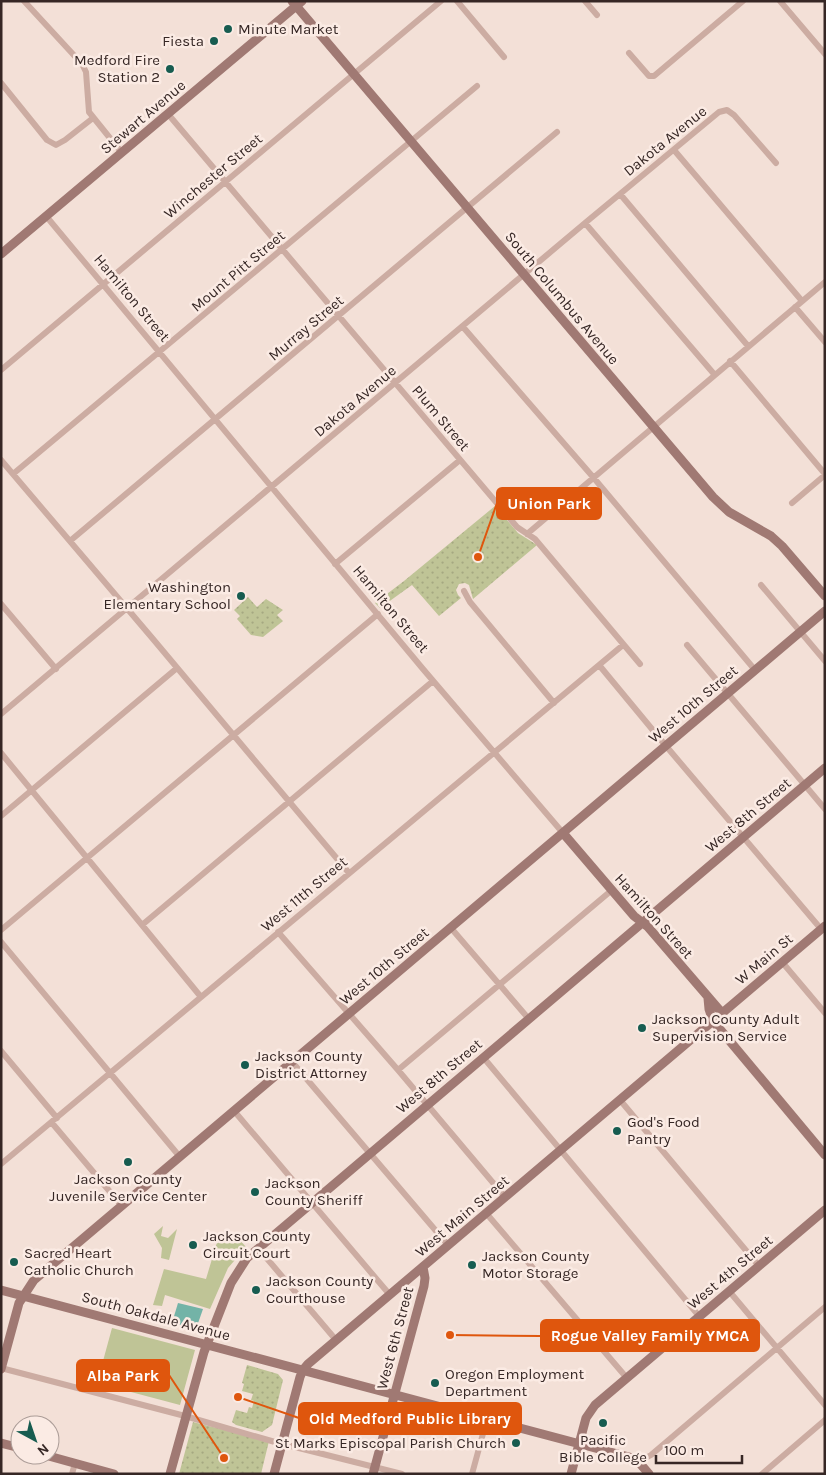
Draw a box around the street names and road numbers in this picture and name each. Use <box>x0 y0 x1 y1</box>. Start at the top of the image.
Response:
street label: Stewart Avenue <box>97 76 189 158</box>
street label: Dakota Avenue <box>620 102 710 180</box>
street label: Winchester Street <box>160 129 266 222</box>
street label: Mount Pitt Street <box>187 226 289 316</box>
street label: South Columbus Avenue <box>501 228 623 368</box>
street label: Hamilton Street <box>90 251 174 346</box>
street label: Murray Street <box>265 291 348 365</box>
street label: Dakota Avenue <box>310 361 400 441</box>
street label: Plum Street <box>408 381 474 455</box>
street label: Hamilton Street <box>349 562 433 657</box>
street label: West 10th Street <box>645 661 742 747</box>
street label: West 8th Street <box>701 774 795 856</box>
street label: West 11th Street <box>257 852 351 935</box>
street label: Hamilton Street <box>611 870 697 963</box>
street label: West 10th Street <box>336 923 433 1009</box>
street label: W Main St <box>732 929 797 988</box>
street label: West 8th Street <box>392 1035 486 1117</box>
street label: West Main Street <box>411 1171 513 1260</box>
street label: West 4th Street <box>684 1231 776 1313</box>
street label: West 6th Street <box>373 1284 417 1391</box>
street label: South Oakdale Avenue <box>80 1288 232 1344</box>

